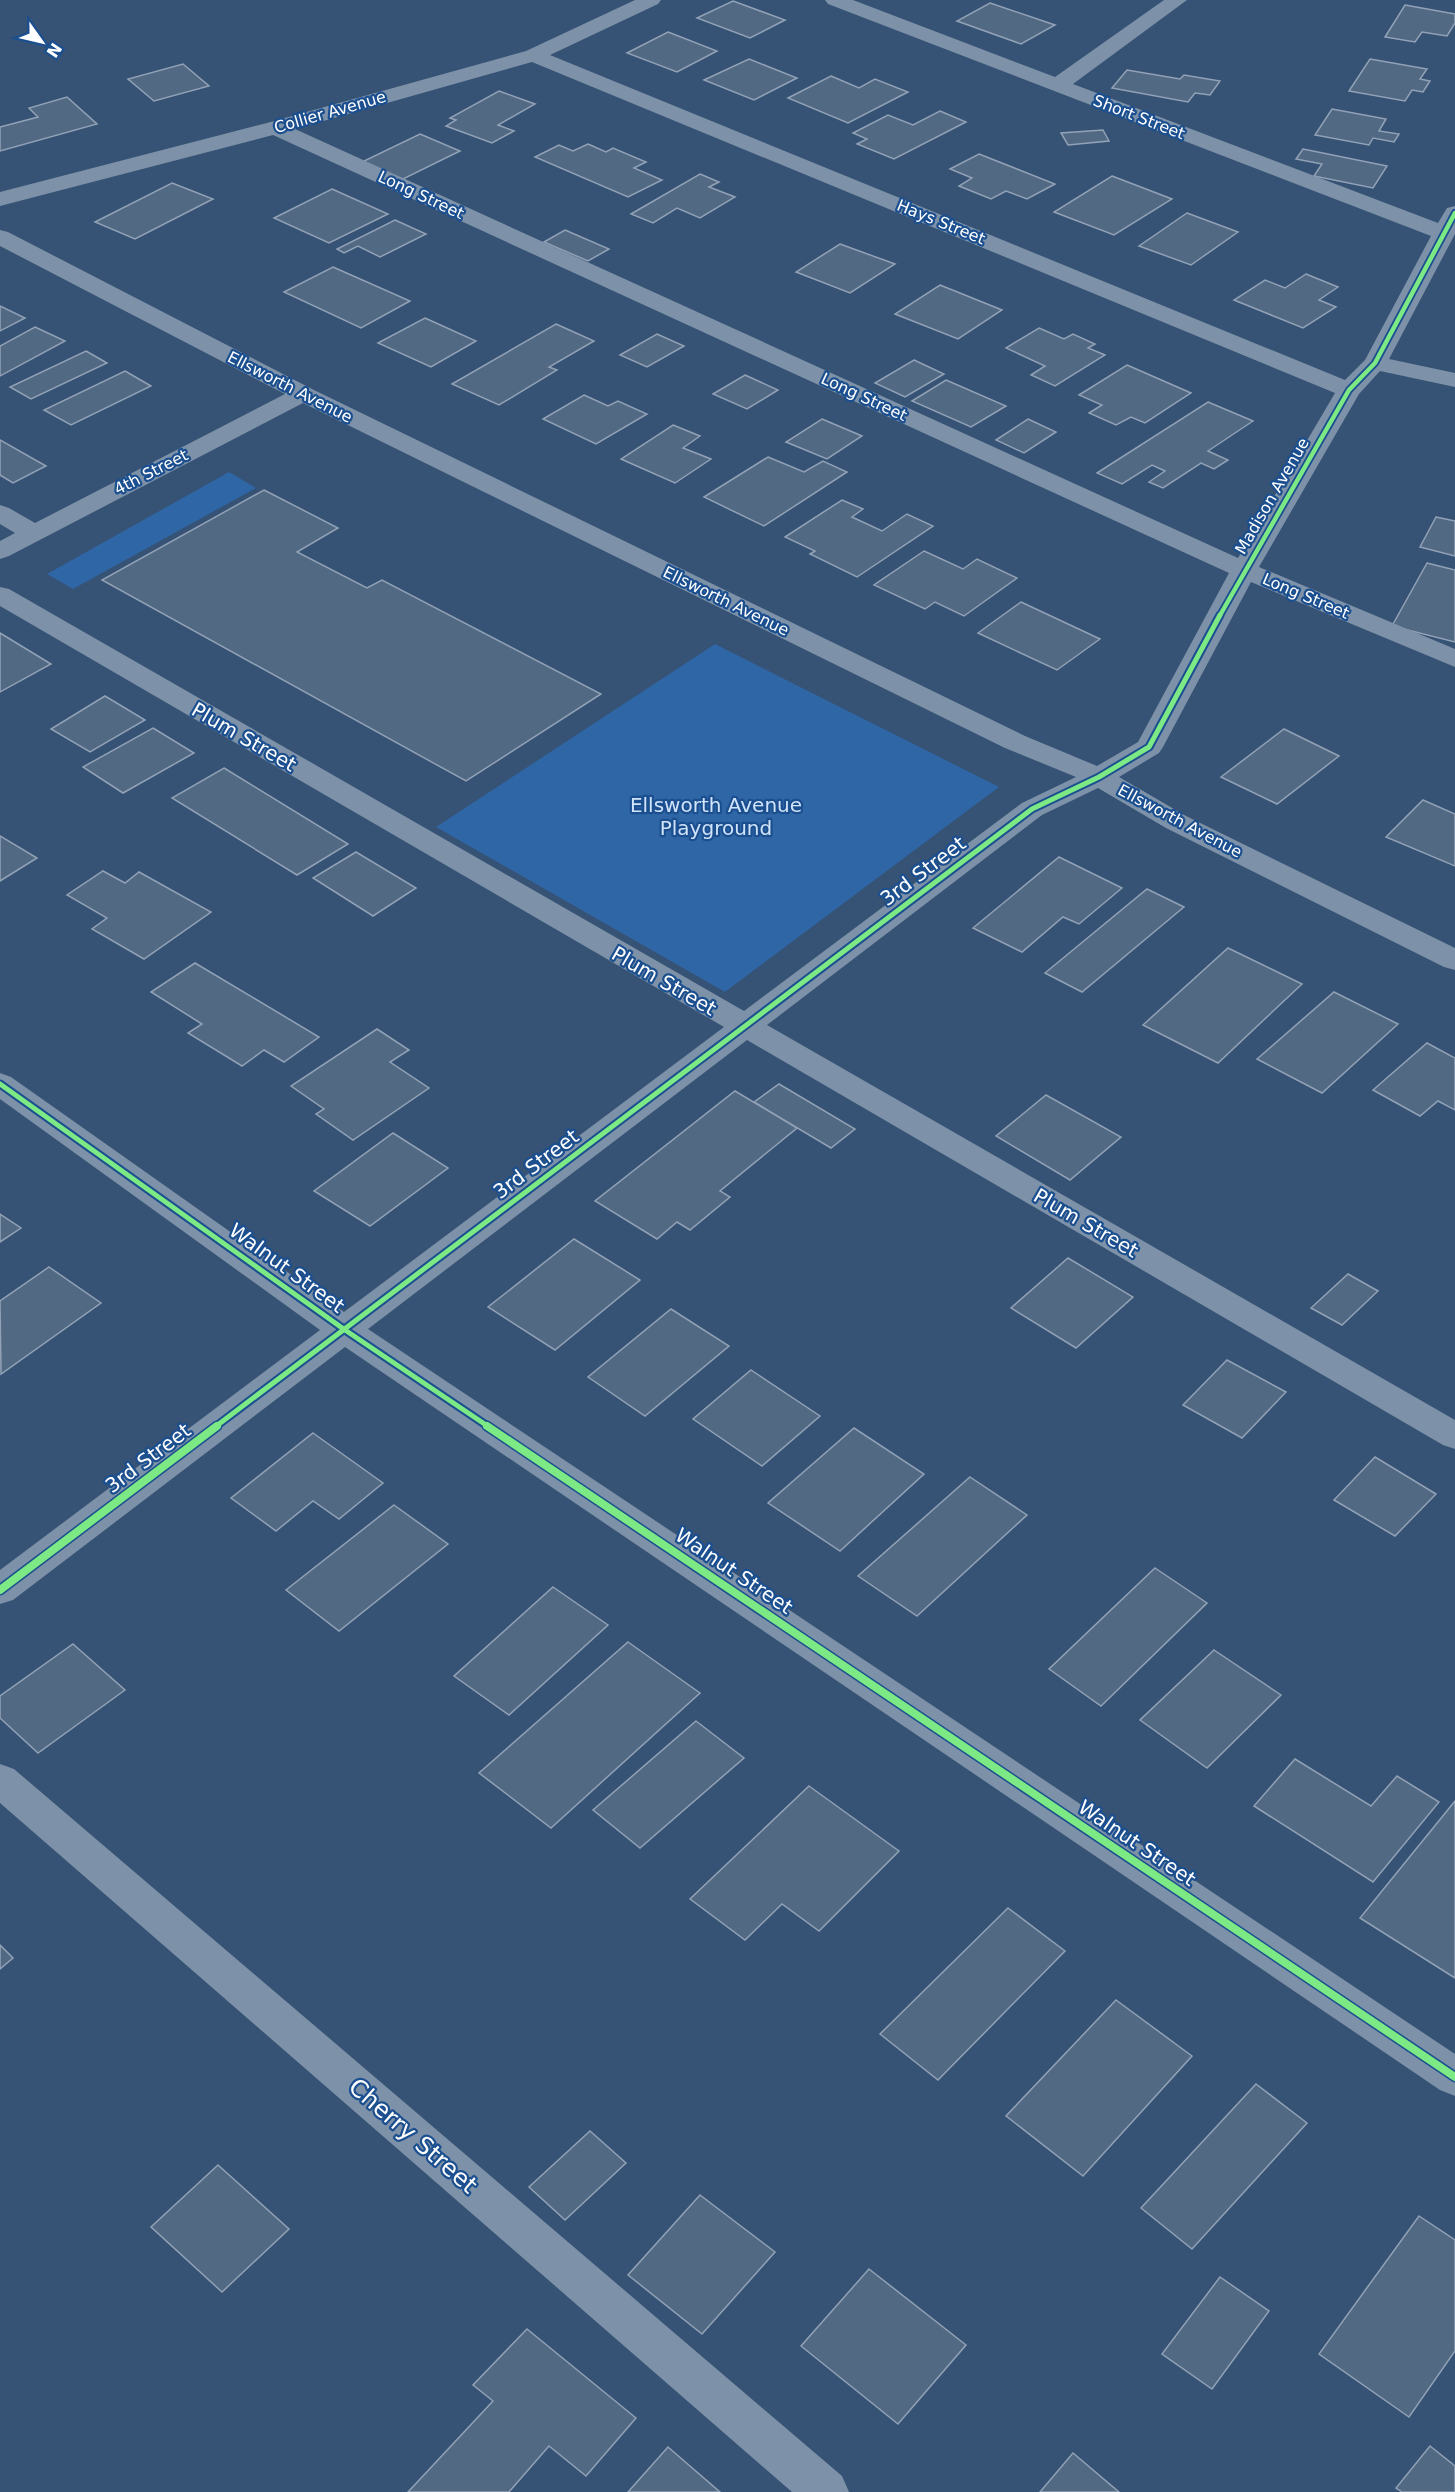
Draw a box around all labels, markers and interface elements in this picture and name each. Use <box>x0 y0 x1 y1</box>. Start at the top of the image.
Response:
north arrow <box>12 12 72 72</box>
text: N <box>42 39 66 61</box>
street label: Collier Avenue <box>272 87 388 137</box>
street label: Short Street <box>1090 91 1188 143</box>
street label: Long Street <box>375 167 467 223</box>
street label: Hays Street <box>894 196 988 248</box>
street label: Ellsworth Avenue <box>224 347 356 427</box>
street label: Long Street <box>818 369 910 425</box>
street label: Madison Avenue <box>1231 435 1313 557</box>
street label: 4th Street <box>111 445 191 499</box>
street label: Ellsworth Avenue <box>660 562 792 640</box>
street label: Long Street <box>1260 569 1352 623</box>
street label: Plum Street <box>187 697 301 777</box>
street label: Ellsworth Avenue <box>1115 780 1245 862</box>
park label: Ellsworth Avenue Playground <box>630 793 802 840</box>
street label: 3rd Street <box>876 831 970 911</box>
street label: Plum Street <box>607 941 721 1021</box>
street label: 3rd Street <box>489 1124 583 1204</box>
street label: Plum Street <box>1029 1183 1143 1263</box>
street label: Walnut Street <box>225 1218 349 1318</box>
street label: 3rd Street <box>101 1418 195 1498</box>
street label: Walnut Street <box>671 1523 797 1619</box>
street label: Walnut Street <box>1074 1795 1200 1891</box>
street label: Cherry Street <box>343 2073 483 2199</box>

